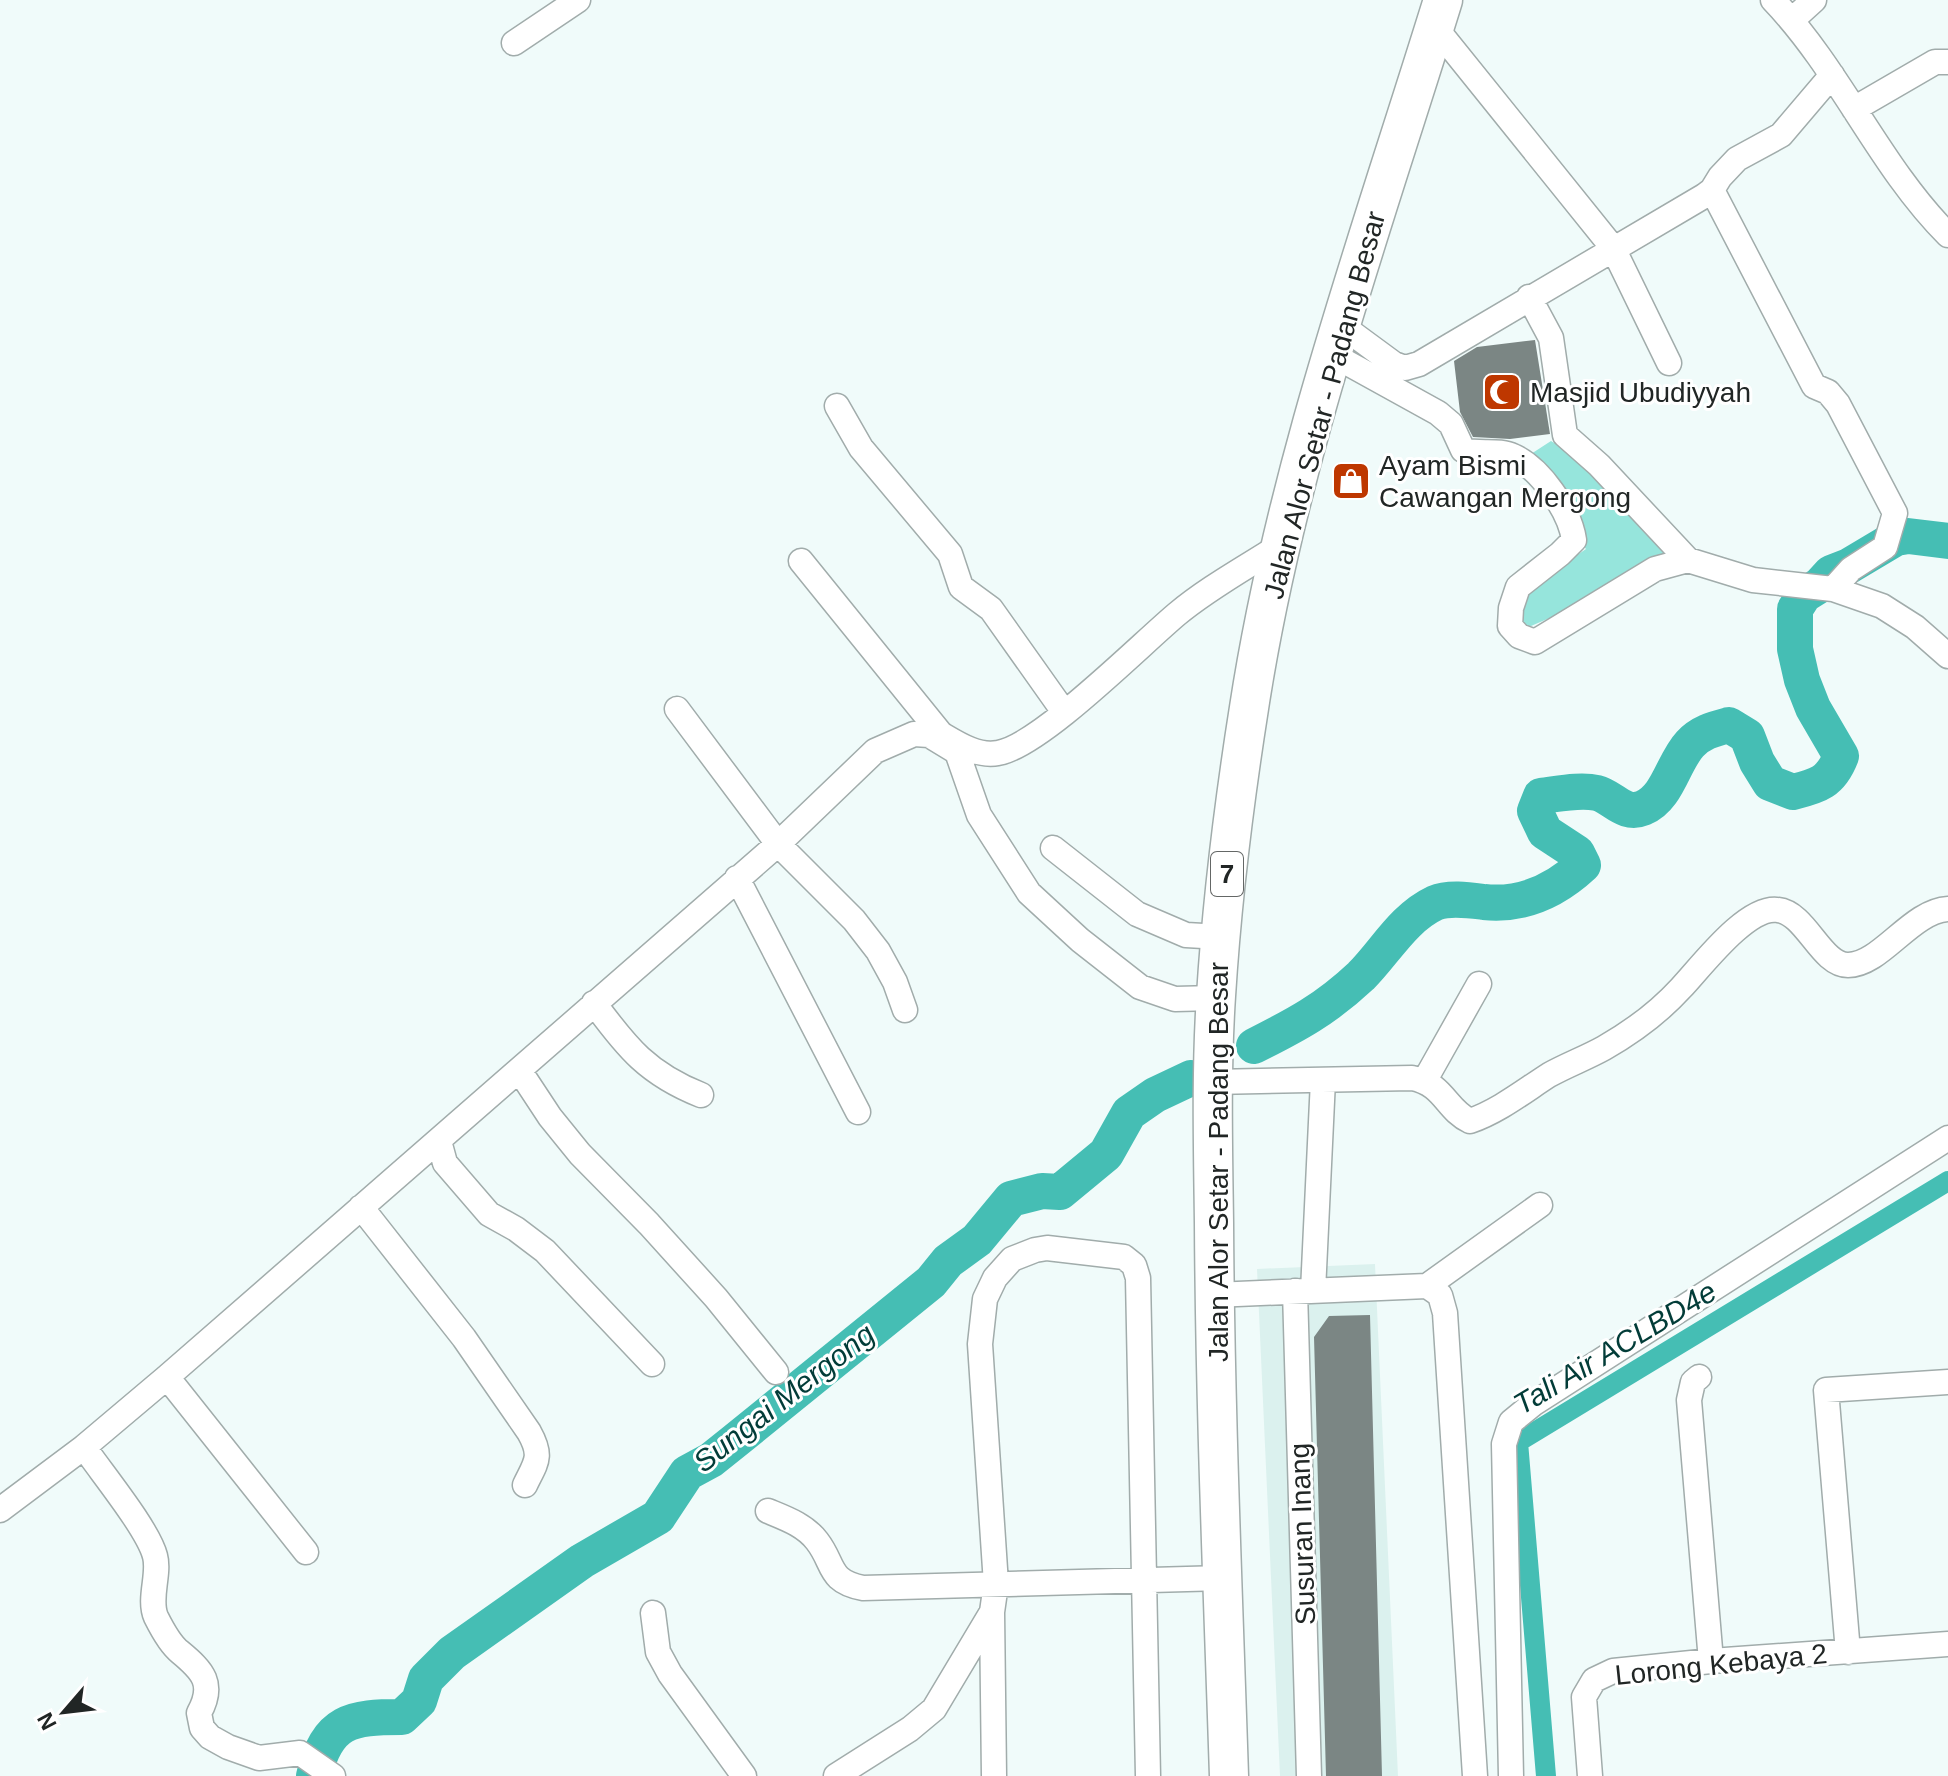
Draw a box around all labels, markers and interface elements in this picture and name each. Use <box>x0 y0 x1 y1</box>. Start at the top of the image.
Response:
street label: Jalan Alor Setar - Padang Besar <box>1258 208 1391 602</box>
mosque icon: Masjid Ubudiyyah <box>1481 371 1523 413</box>
place label: Masjid Ubudiyyah <box>1530 377 1751 408</box>
place label: Ayam Bismi Cawangan Mergong <box>1379 450 1631 513</box>
shop icon: Ayam Bismi Cawangan Mergong <box>1330 460 1372 502</box>
road number: 7 <box>1211 852 1243 896</box>
street label: Jalan Alor Setar - Padang Besar <box>1203 962 1234 1362</box>
water label: Tali Air ACLBD4e <box>1508 1274 1722 1421</box>
water label: Sungai Mergong <box>687 1317 881 1478</box>
street label: Susuran Inang <box>1284 1442 1321 1626</box>
street label: Lorong Kebaya 2 <box>1613 1638 1829 1691</box>
north arrow <box>24 1672 104 1752</box>
text: N <box>32 1708 62 1734</box>

